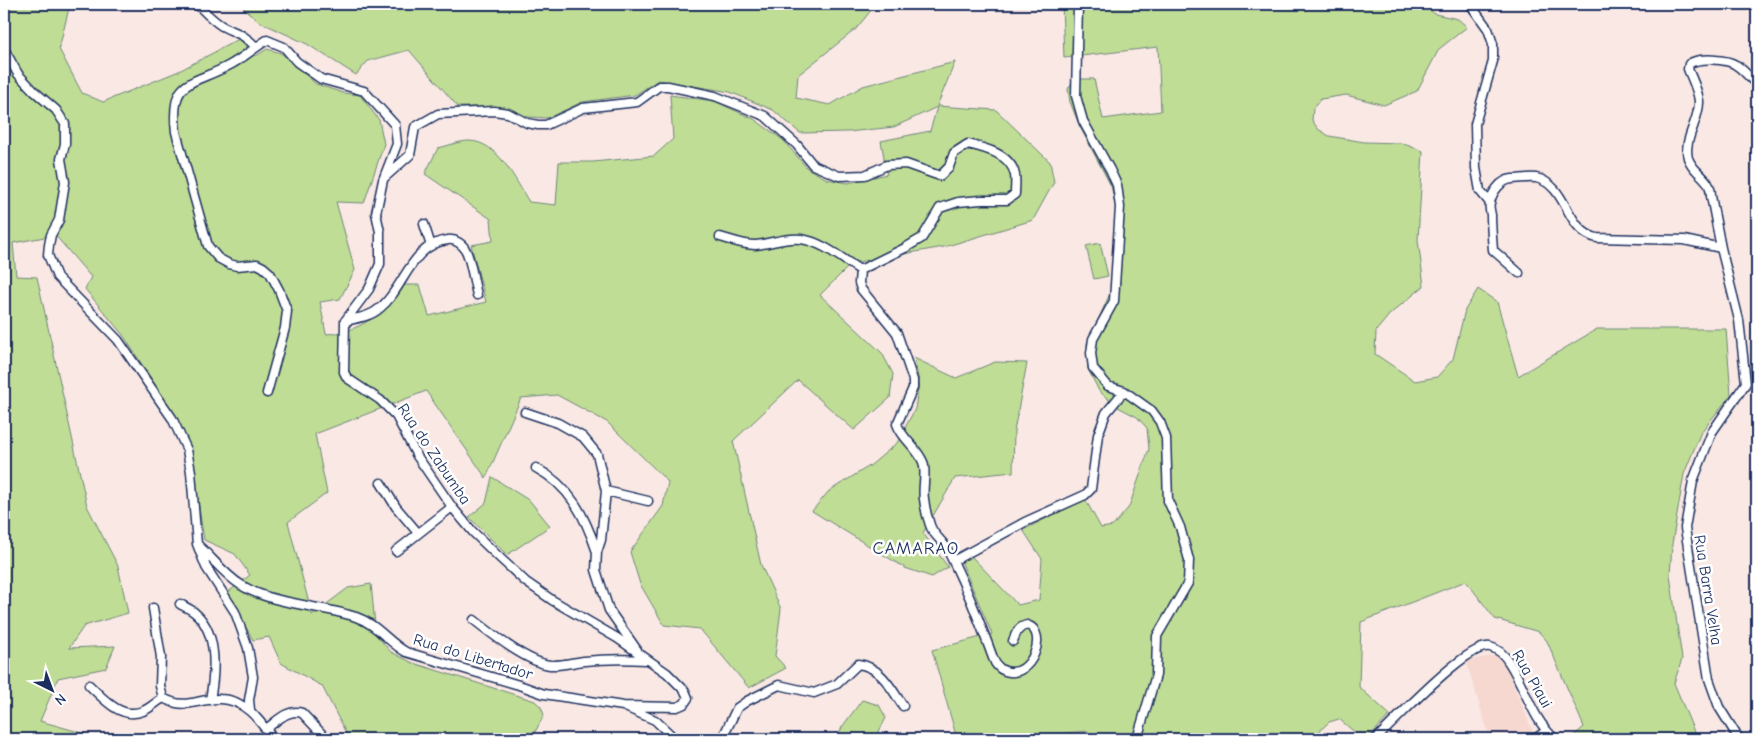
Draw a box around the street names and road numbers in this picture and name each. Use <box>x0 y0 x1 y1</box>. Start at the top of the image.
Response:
street label: Rua do Zabumba <box>394 400 474 508</box>
street label: Rua Barra Velha <box>1690 534 1726 646</box>
street label: Rua do Libertador <box>411 630 535 684</box>
street label: Rua Piaui <box>1508 647 1556 711</box>

